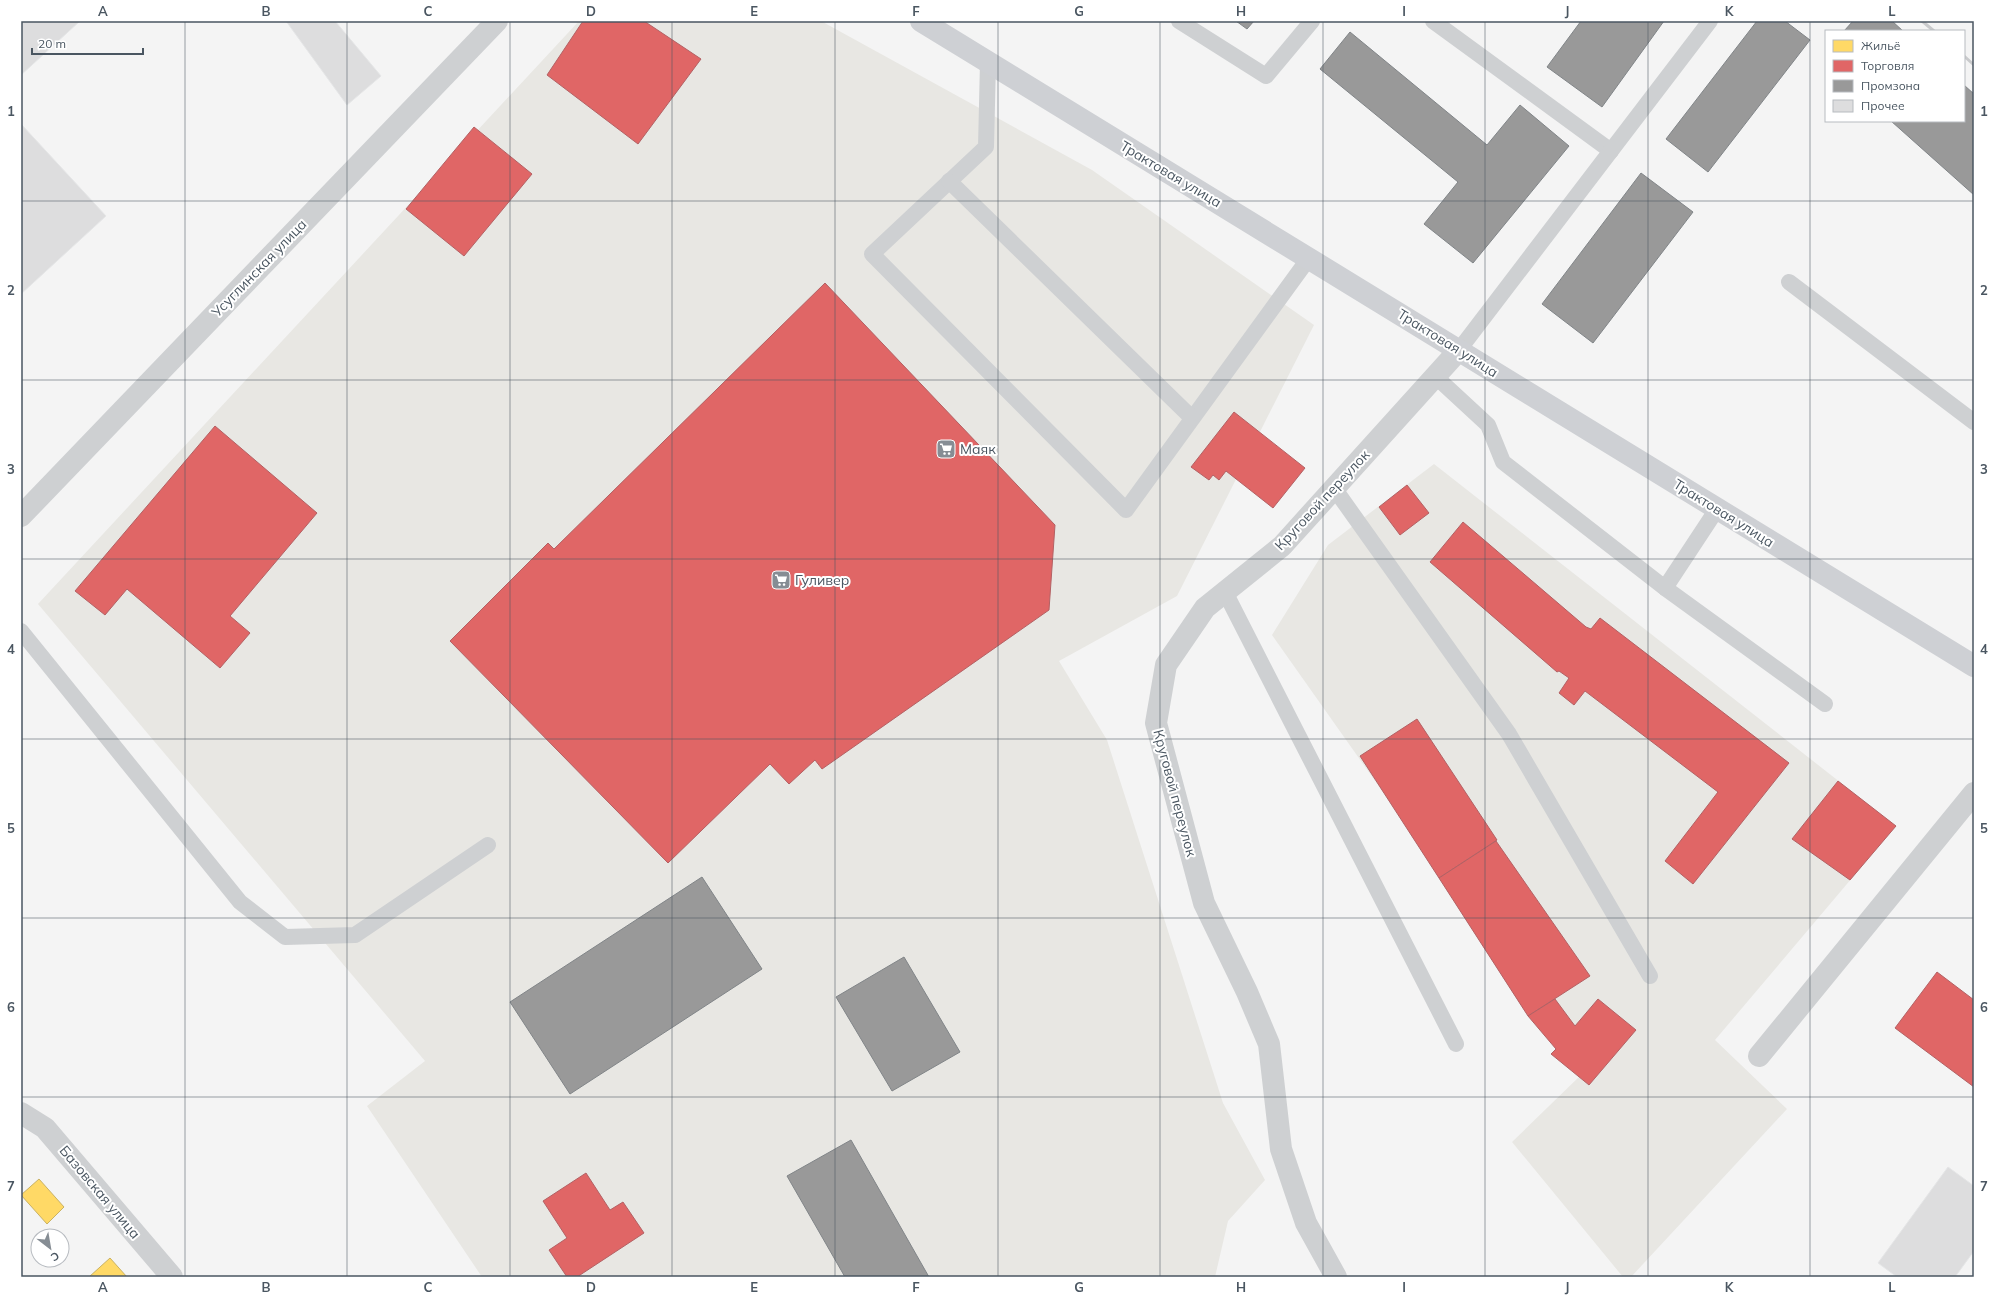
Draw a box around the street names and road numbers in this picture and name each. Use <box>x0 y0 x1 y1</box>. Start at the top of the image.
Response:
street label: Трактовая улица <box>1117 137 1225 211</box>
street label: Усуглинская улица <box>207 215 310 321</box>
street label: Трактовая улица <box>1394 305 1502 381</box>
street label: Круговой переулок <box>1271 446 1374 554</box>
street label: Трактовая улица <box>1670 475 1778 551</box>
street label: Круговой переулок <box>1149 727 1201 859</box>
street label: Базовская улица <box>56 1142 144 1242</box>

